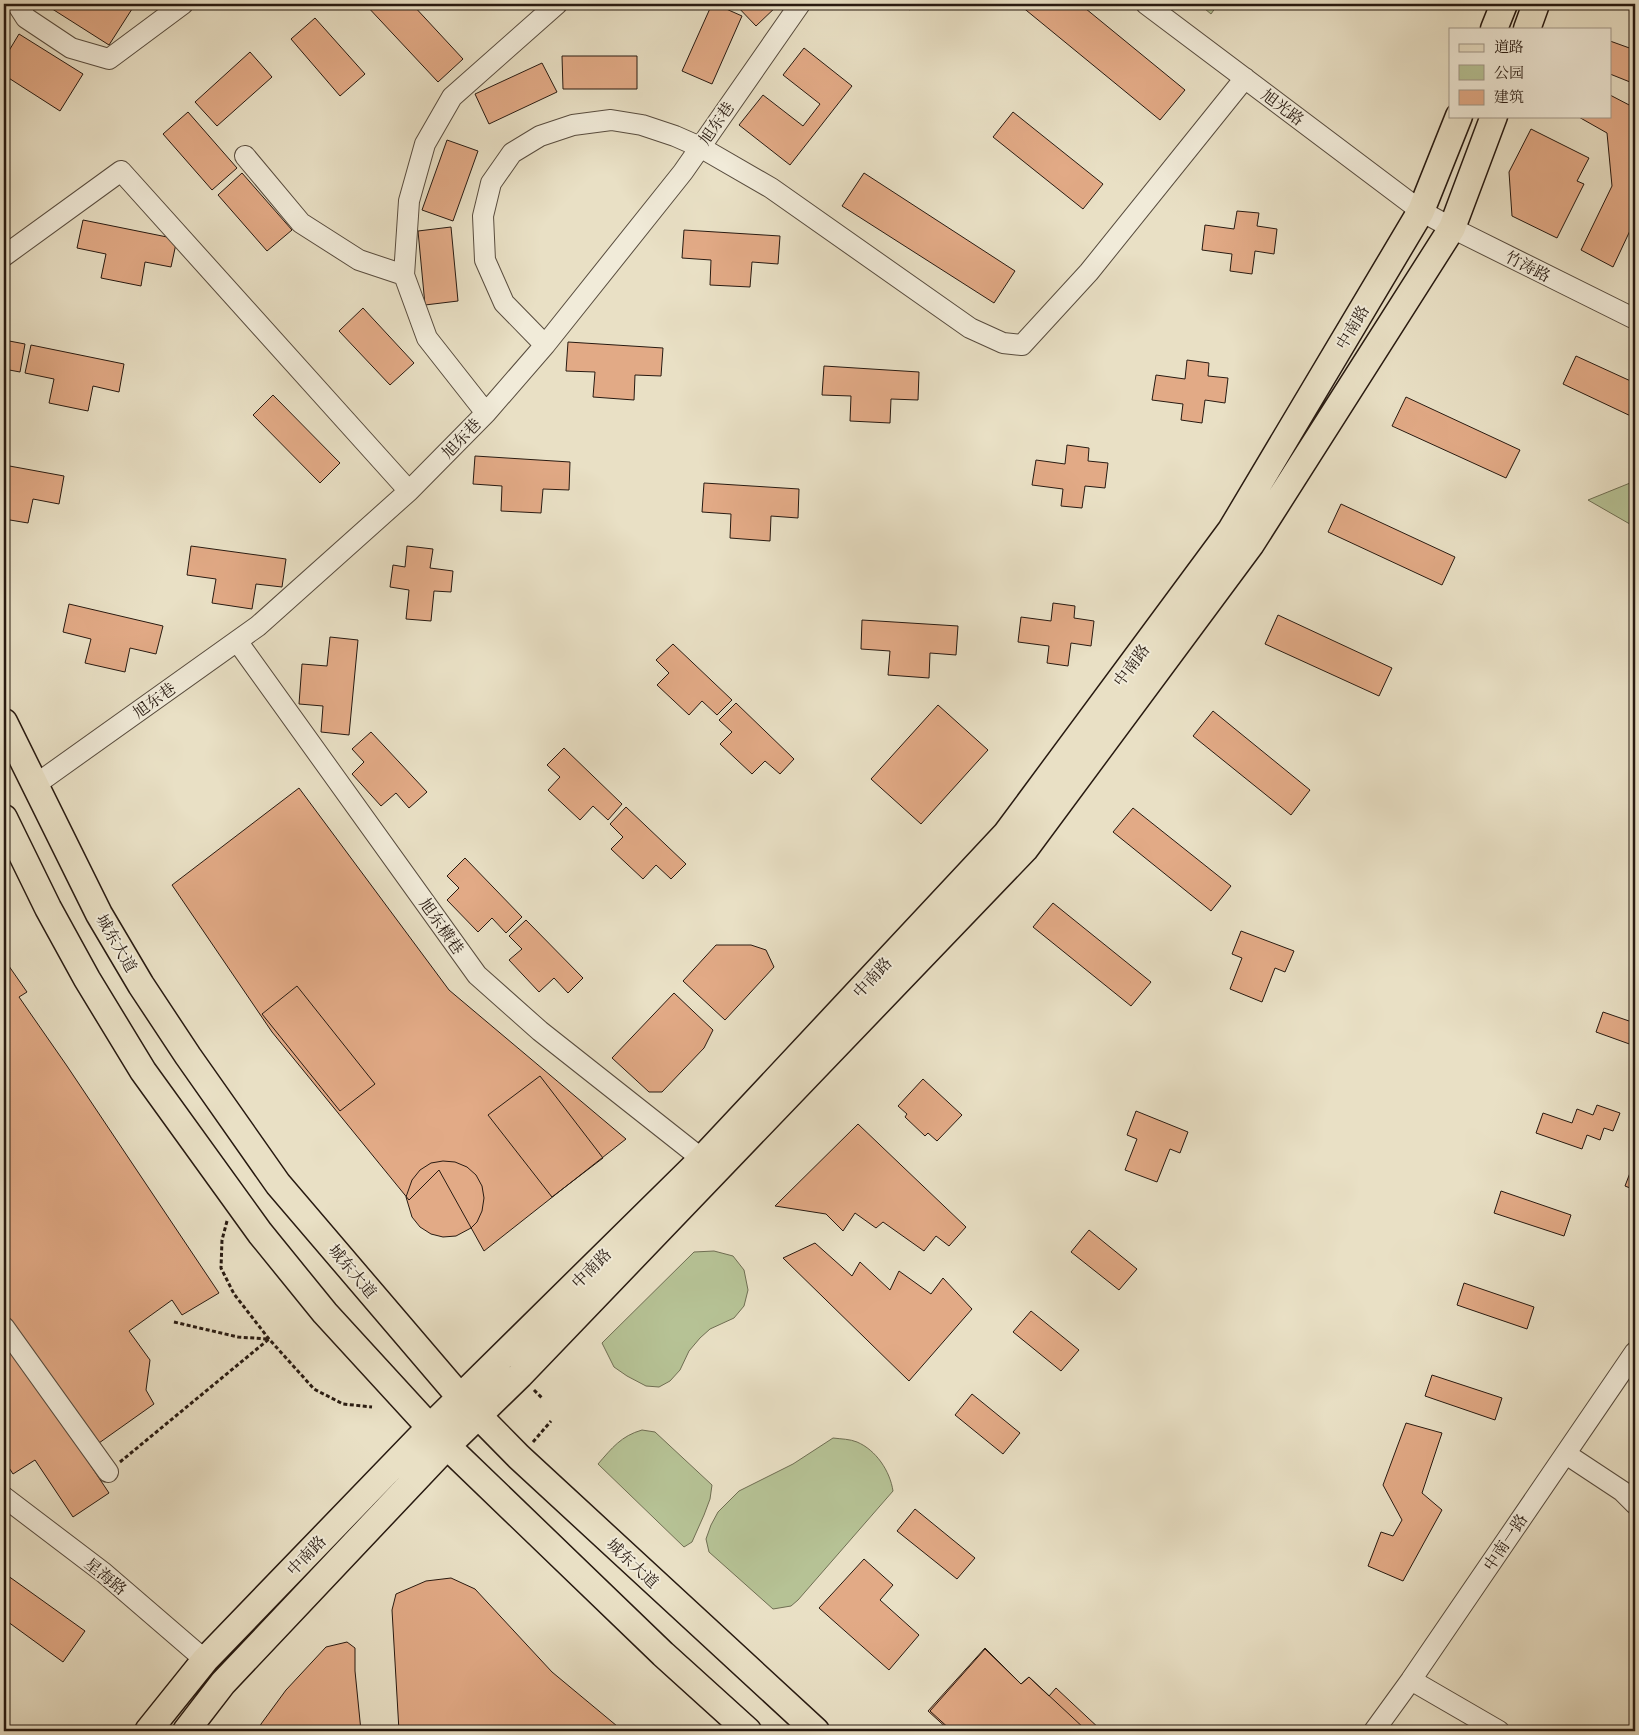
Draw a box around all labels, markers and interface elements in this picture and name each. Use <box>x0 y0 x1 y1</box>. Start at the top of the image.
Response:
legend <box>1449 28 1612 118</box>
text: 道路 <box>1494 36 1524 57</box>
text: 公园 <box>1494 62 1524 83</box>
street label: 旭光路 <box>1257 83 1309 131</box>
text: 建筑 <box>1494 86 1524 107</box>
street label: 旭东巷 <box>692 96 740 150</box>
street label: 竹涛路 <box>1501 244 1555 288</box>
street label: 中南路 <box>1329 300 1375 354</box>
street label: 旭东巷 <box>436 412 486 464</box>
street label: 中南路 <box>1107 639 1155 691</box>
street label: 旭东巷 <box>128 676 180 724</box>
street label: 旭东横巷 <box>414 893 470 959</box>
street label: 城东大道 <box>91 909 143 977</box>
street label: 中南路 <box>847 951 897 1003</box>
street label: 城东大道 <box>323 1239 383 1303</box>
street label: 中南路 <box>566 1243 616 1293</box>
street label: 中南一路 <box>1477 1509 1533 1575</box>
street label: 中南路 <box>281 1529 331 1581</box>
street label: 城东大道 <box>601 1532 665 1594</box>
street label: 星海路 <box>80 1552 132 1600</box>

